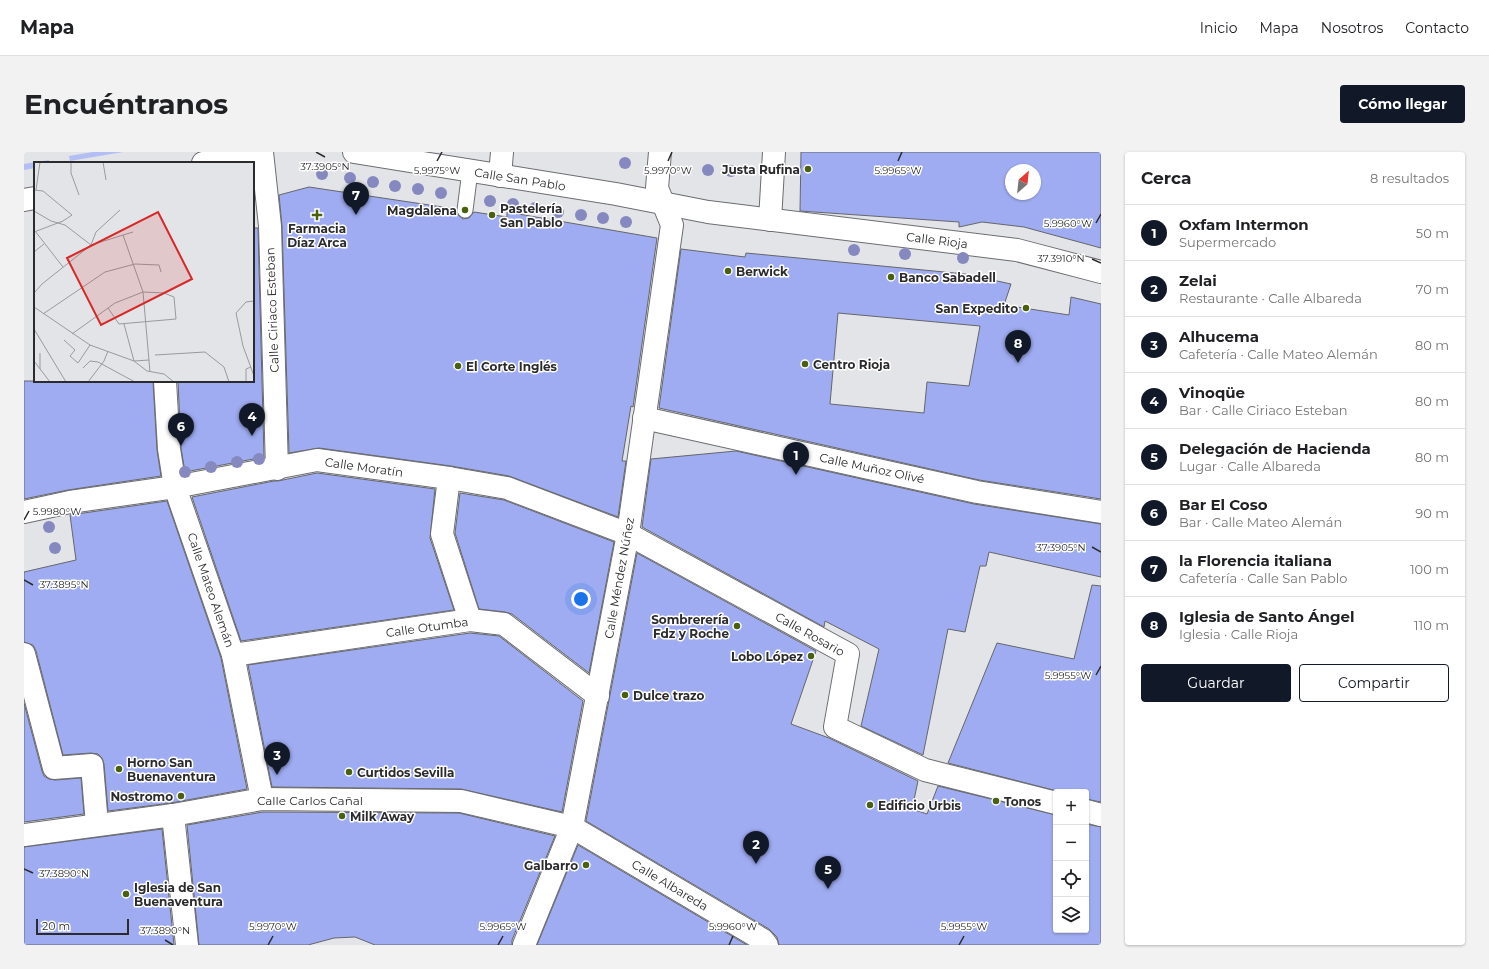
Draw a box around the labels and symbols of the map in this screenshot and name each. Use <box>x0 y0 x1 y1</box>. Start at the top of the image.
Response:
text: 37.3905°N <box>300 160 350 173</box>
inset map <box>34 162 254 382</box>
place label: Justa Rufina <box>721 162 800 177</box>
text: 5.9975°W <box>414 164 460 177</box>
street label: Calle San Pablo <box>473 164 567 194</box>
text: 5.9970°W <box>644 164 692 177</box>
marker: Justa Rufina <box>803 164 813 174</box>
text: 5.9965°W <box>874 164 922 177</box>
north arrow <box>1005 164 1041 200</box>
pin: 7 <box>343 182 369 215</box>
place label: Pastelería San Pablo <box>500 201 563 230</box>
place label: Magdalena <box>387 203 457 218</box>
marker: Magdalena <box>460 205 470 215</box>
marker: Farmacia Díaz Arca <box>312 210 322 220</box>
marker: Pastelería San Pablo <box>487 210 497 220</box>
text: 5.9960°W <box>1044 217 1092 230</box>
place label: Farmacia Díaz Arca <box>287 221 347 250</box>
street label: Calle Rioja <box>905 229 969 251</box>
street label: Calle Ciriaco Esteban <box>262 247 282 373</box>
text: 37.3910°N <box>1037 252 1085 265</box>
place label: Berwick <box>736 264 788 279</box>
marker: Berwick <box>723 266 733 276</box>
place label: Banco Sabadell <box>899 270 996 285</box>
marker: Banco Sabadell <box>886 272 896 282</box>
place label: San Expedito <box>935 301 1018 316</box>
marker: San Expedito <box>1021 303 1031 313</box>
pin: 8 <box>1005 330 1031 363</box>
place label: Centro Rioja <box>813 357 890 372</box>
place label: El Corte Inglés <box>466 359 558 374</box>
marker: Centro Rioja <box>800 359 810 369</box>
marker: El Corte Inglés <box>453 361 463 371</box>
pin: 4 <box>239 403 265 436</box>
pin: 6 <box>168 413 194 446</box>
pin: 1 <box>783 442 809 475</box>
street label: Calle Muñoz Olivé <box>818 450 926 486</box>
street label: Calle Moratín <box>324 454 404 480</box>
text: 5.9980°W <box>33 505 81 518</box>
street label: Calle Méndez Núñez <box>601 516 637 640</box>
street label: Calle Mateo Alemán <box>184 531 238 649</box>
text: 37.3905°N <box>1036 541 1086 554</box>
text: 37.3895°N <box>39 578 89 591</box>
your location <box>571 589 591 609</box>
street label: Calle Rosario <box>773 609 847 659</box>
place label: Sombrerería Fdz y Roche <box>651 612 729 641</box>
street label: Calle Otumba <box>385 614 469 640</box>
marker: Sombrerería Fdz y Roche <box>732 621 742 631</box>
place label: Lobo López <box>731 649 803 664</box>
marker: Lobo López <box>806 651 816 661</box>
text: 5.9955°W <box>1045 669 1091 682</box>
place label: Dulce trazo <box>633 688 705 703</box>
marker: Dulce trazo <box>620 690 630 700</box>
pin: 3 <box>264 742 290 775</box>
place label: Horno San Buenaventura <box>127 755 216 784</box>
marker: Horno San Buenaventura <box>114 764 124 774</box>
place label: Curtidos Sevilla <box>357 765 454 780</box>
marker: Curtidos Sevilla <box>344 767 354 777</box>
place label: Nostromo <box>110 789 173 804</box>
marker: Nostromo <box>176 791 186 801</box>
street label: Calle Carlos Cañal <box>257 793 363 808</box>
place label: Tonos <box>1004 794 1042 809</box>
marker: Tonos <box>991 796 1001 806</box>
place label: Edificio Urbis <box>878 798 962 813</box>
marker: Edificio Urbis <box>865 800 875 810</box>
place label: Milk Away <box>350 809 415 824</box>
marker: Milk Away <box>337 811 347 821</box>
pin: 2 <box>743 831 769 864</box>
street label: Calle Albareda <box>629 856 711 914</box>
pin: 5 <box>815 856 841 889</box>
place label: Galbarro <box>524 858 578 873</box>
marker: Galbarro <box>581 860 591 870</box>
text: 37.3890°N <box>39 867 89 880</box>
place label: Iglesia de San Buenaventura <box>134 880 223 909</box>
marker: Iglesia de San Buenaventura <box>121 889 131 899</box>
scale bar <box>36 917 129 936</box>
text: 5.9970°W <box>249 920 297 933</box>
text: 5.9965°W <box>479 920 527 933</box>
text: 5.9960°W <box>709 920 757 933</box>
text: 5.9955°W <box>941 920 987 933</box>
text: 37.3890°N <box>140 924 190 937</box>

